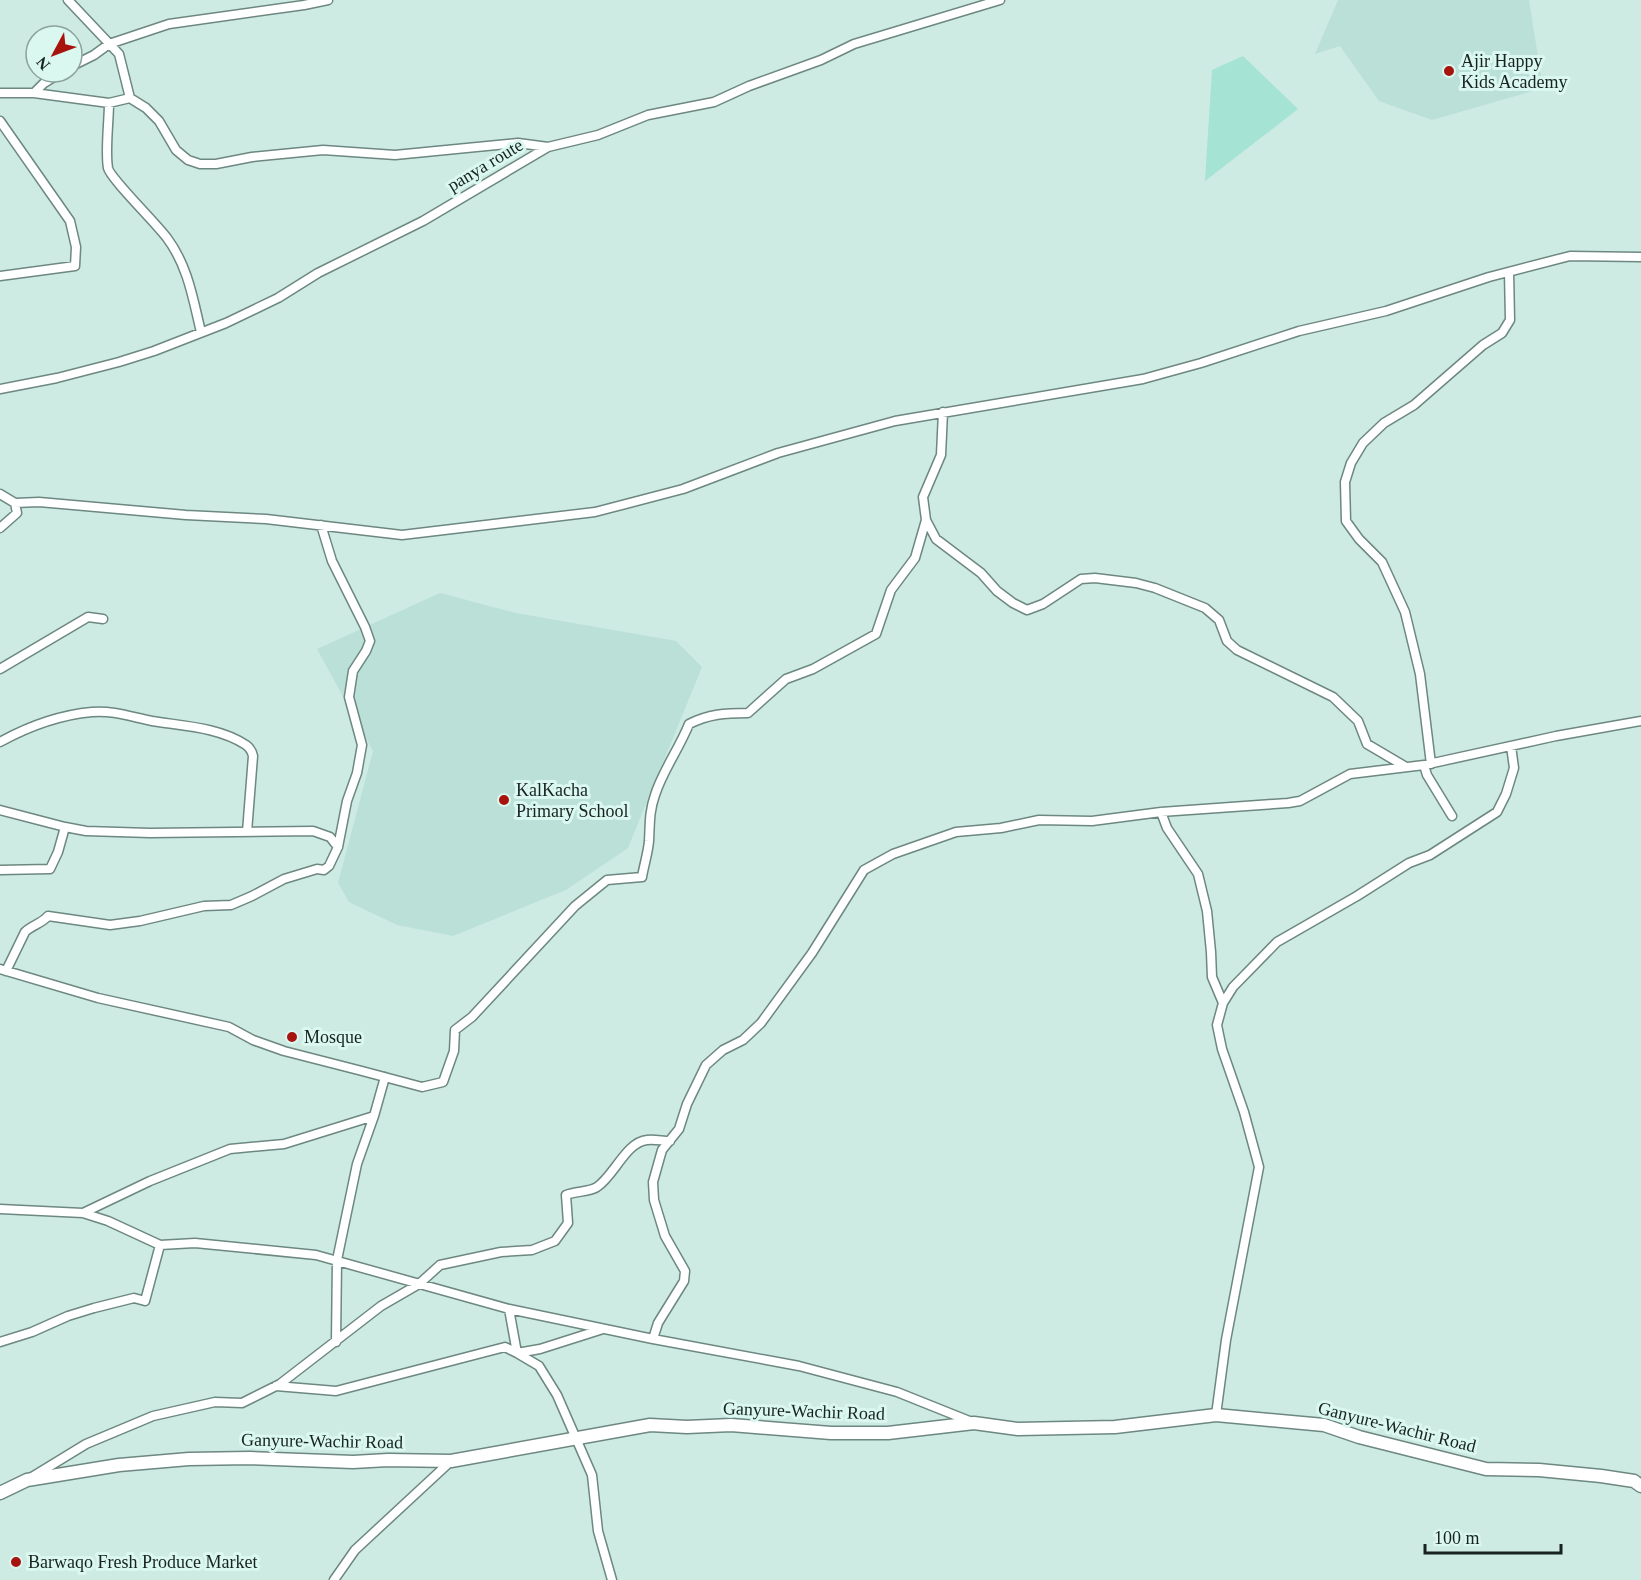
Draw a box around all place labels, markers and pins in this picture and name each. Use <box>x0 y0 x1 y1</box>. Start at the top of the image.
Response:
place label: Ajir Happy Kids Academy <box>1461 51 1567 92</box>
marker: Ajir Happy Kids Academy <box>1442 64 1456 78</box>
place label: KalKacha Primary School <box>516 780 629 821</box>
marker: KalKacha Primary School <box>497 793 511 807</box>
place label: Mosque <box>304 1027 362 1047</box>
marker: Mosque <box>285 1030 299 1044</box>
place label: Barwaqo Fresh Produce Market <box>28 1552 257 1572</box>
marker: Barwaqo Fresh Produce Market <box>9 1555 23 1569</box>

